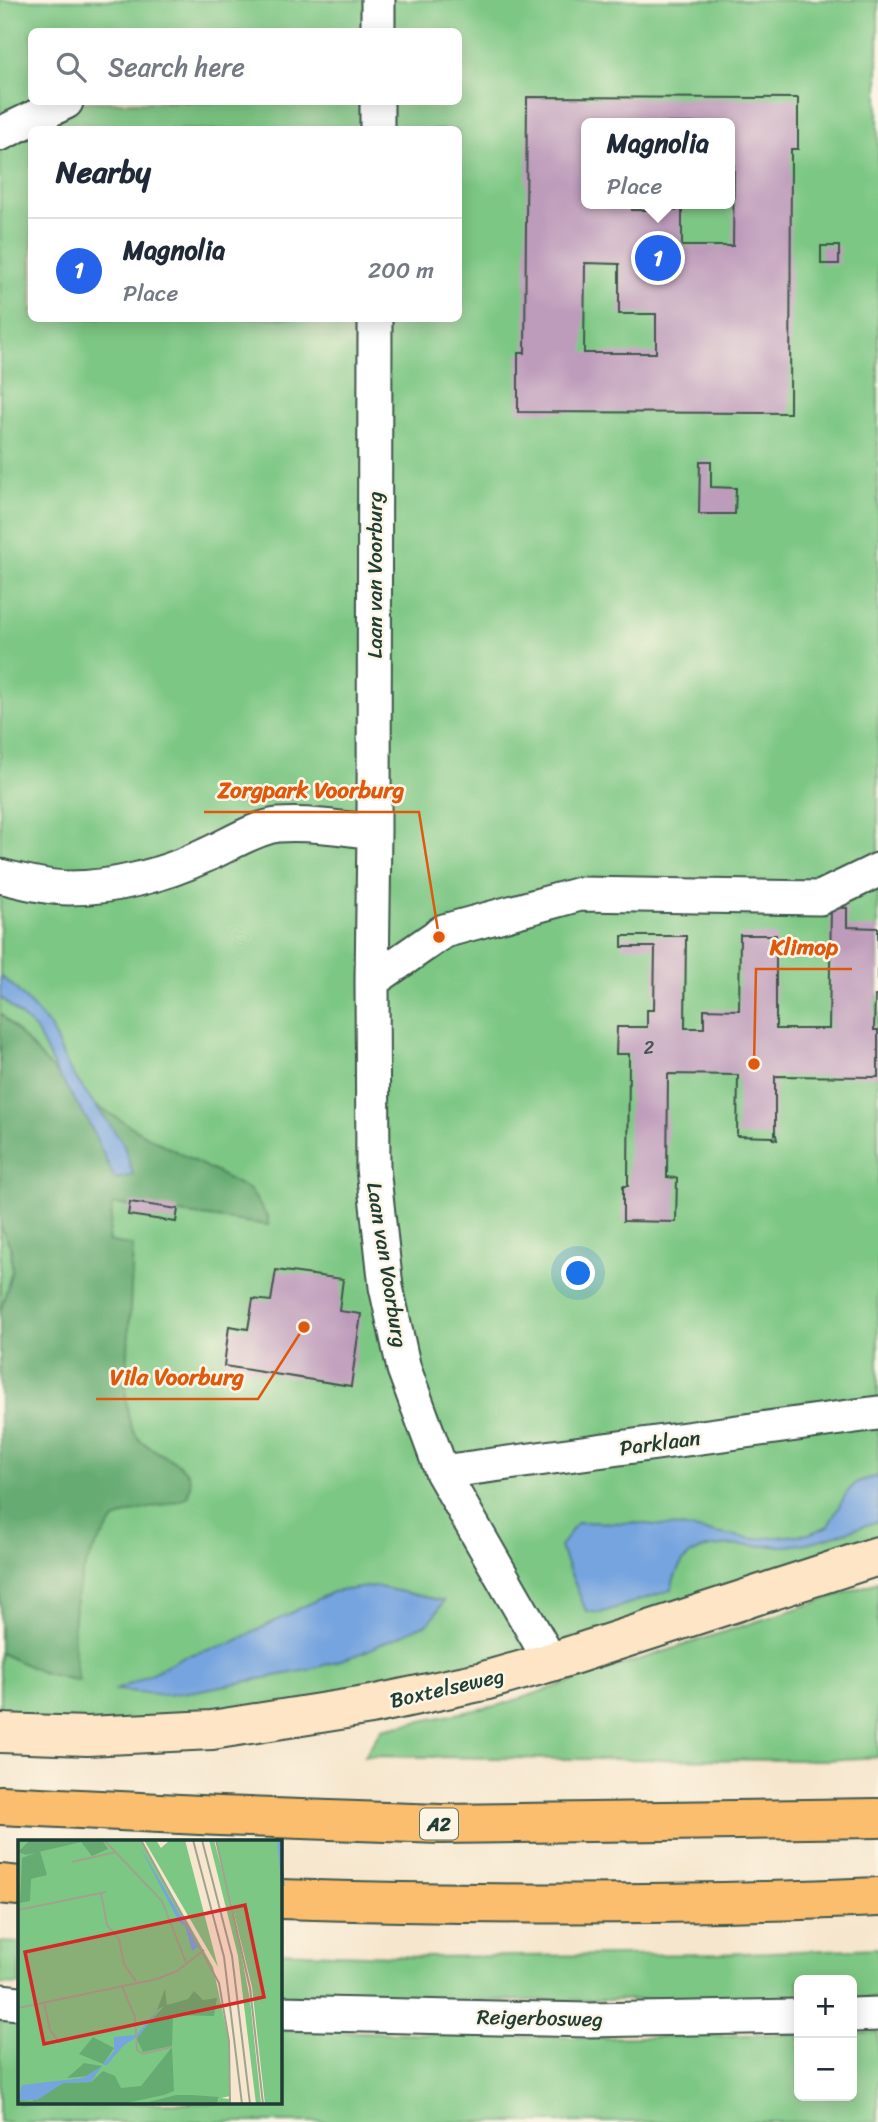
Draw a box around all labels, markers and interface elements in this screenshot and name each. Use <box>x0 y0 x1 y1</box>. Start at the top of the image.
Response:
search box <box>28 28 462 105</box>
text: Search here <box>108 44 245 90</box>
icon: search <box>52 48 90 86</box>
popup <box>581 118 735 209</box>
text: Magnolia <box>607 120 709 166</box>
text: Nearby <box>56 145 151 199</box>
text: Place <box>607 166 662 207</box>
text: Magnolia <box>123 227 225 273</box>
pin: 1 <box>635 232 681 284</box>
text: 1 <box>74 250 84 291</box>
text: 200 m <box>368 250 434 291</box>
text: Place <box>123 273 178 314</box>
street label: Laan van Voorburg <box>356 491 394 659</box>
callout: Zorgpark Voorburg <box>204 768 419 812</box>
text: Zorgpark Voorburg <box>217 770 405 811</box>
callout: Klimop <box>756 925 852 969</box>
text: Klimop <box>769 927 838 968</box>
house number: 2 <box>644 1032 654 1064</box>
street label: Laan van Voorburg <box>355 1180 419 1351</box>
your location <box>561 1256 595 1290</box>
callout: Vila Voorburg <box>96 1355 258 1399</box>
text: Vila Voorburg <box>110 1357 244 1398</box>
street label: Parklaan <box>617 1419 703 1467</box>
street label: Boxtelseweg <box>386 1656 508 1720</box>
road number: A2 <box>420 1808 458 1840</box>
inset map <box>18 1840 282 2104</box>
map controls <box>794 1975 857 2101</box>
button: + <box>794 1975 857 2038</box>
street label: Reigerbosweg <box>477 1998 603 2038</box>
button: − <box>794 2038 857 2101</box>

